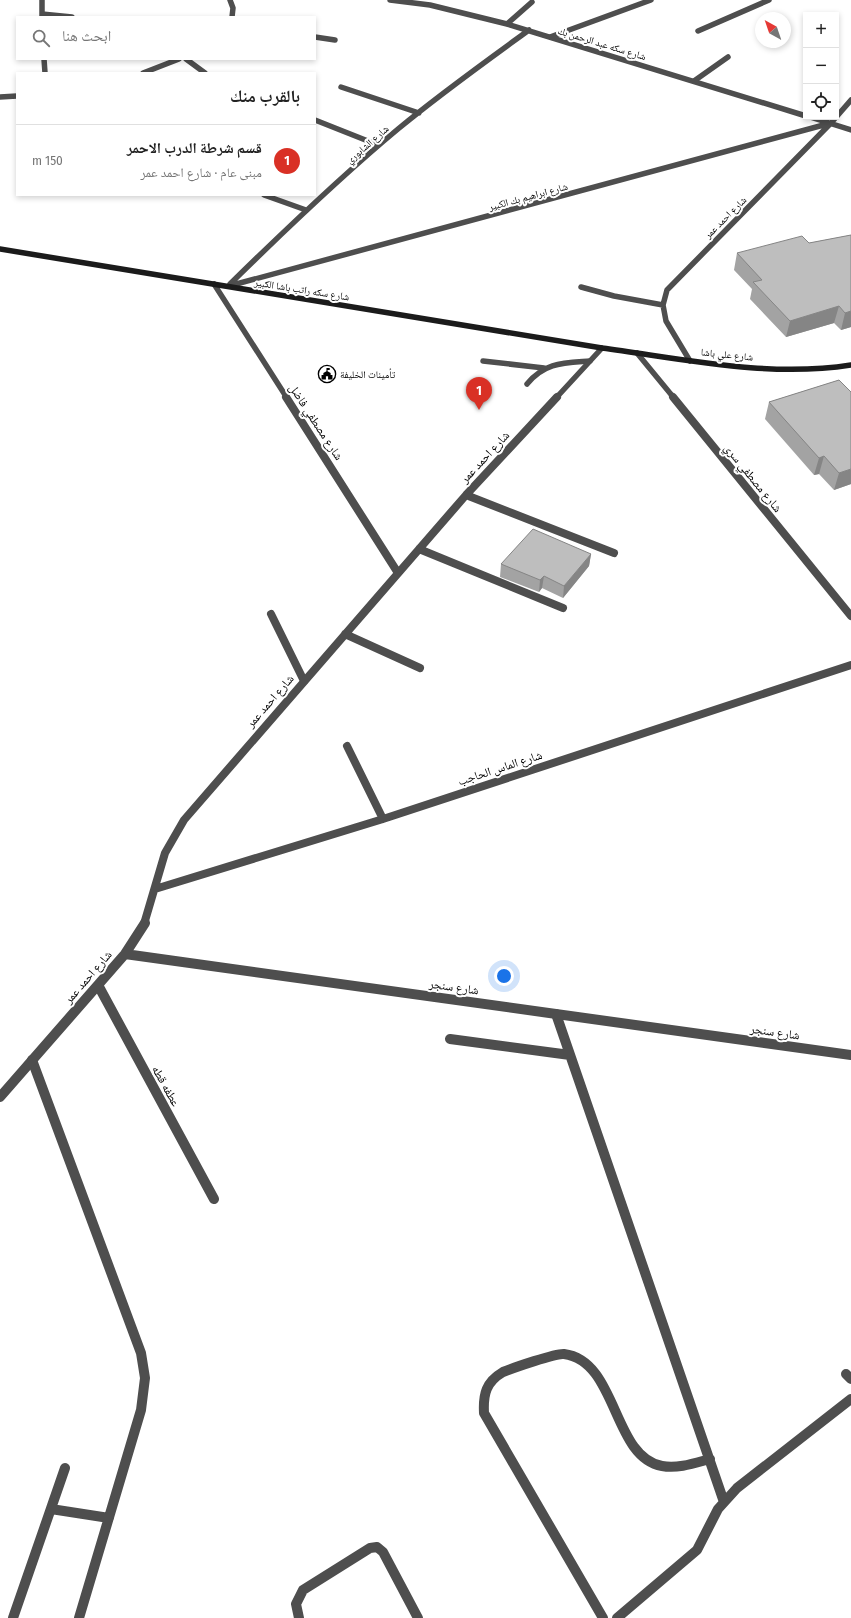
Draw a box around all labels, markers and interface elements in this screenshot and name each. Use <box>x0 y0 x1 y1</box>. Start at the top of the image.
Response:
north arrow <box>755 12 791 48</box>
map controls <box>803 12 839 120</box>
button: + <box>803 12 839 48</box>
search box <box>16 16 316 60</box>
street label: شارع سكه عبد الرحمن بك <box>556 25 648 63</box>
icon: search <box>30 27 52 49</box>
text: ابحث هنا <box>62 27 111 45</box>
button: − <box>803 48 839 84</box>
button: locate <box>803 84 839 120</box>
text: بالقرب منك <box>230 86 300 107</box>
street label: شارع الشابوري <box>344 123 393 168</box>
text: قسم شرطة الدرب الاحمر <box>127 139 262 157</box>
text: 150 m <box>32 153 63 168</box>
text: 1 <box>284 153 290 168</box>
text: مبنى عام · شارع احمد عمر <box>141 165 262 180</box>
street label: شارع ابراهيم بك الكبير <box>486 181 570 215</box>
street label: شارع احمد عمر <box>701 194 750 242</box>
street label: شارع سكه راتب باشا الكبير <box>253 276 351 303</box>
street label: شارع علي باشا <box>700 346 754 365</box>
public building icon: تأمينات الخليفة <box>317 364 337 384</box>
place label: تأمينات الخليفة <box>340 368 395 381</box>
pin: 1 <box>466 377 492 410</box>
street label: شارع مصطفي فاضل <box>284 381 346 465</box>
street label: شارع احمد عمر <box>457 428 513 487</box>
street label: شارع مصطفي سري <box>719 441 785 517</box>
street label: شارع احمد عمر <box>243 672 298 732</box>
street label: شارع الماس الحاجب <box>456 748 544 789</box>
street label: شارع احمد عمر <box>61 948 116 1008</box>
your location <box>494 966 514 986</box>
street label: شارع سنجر <box>427 976 480 998</box>
street label: شارع سنجر <box>748 1021 801 1043</box>
street label: عطفه قطه <box>149 1063 183 1109</box>

